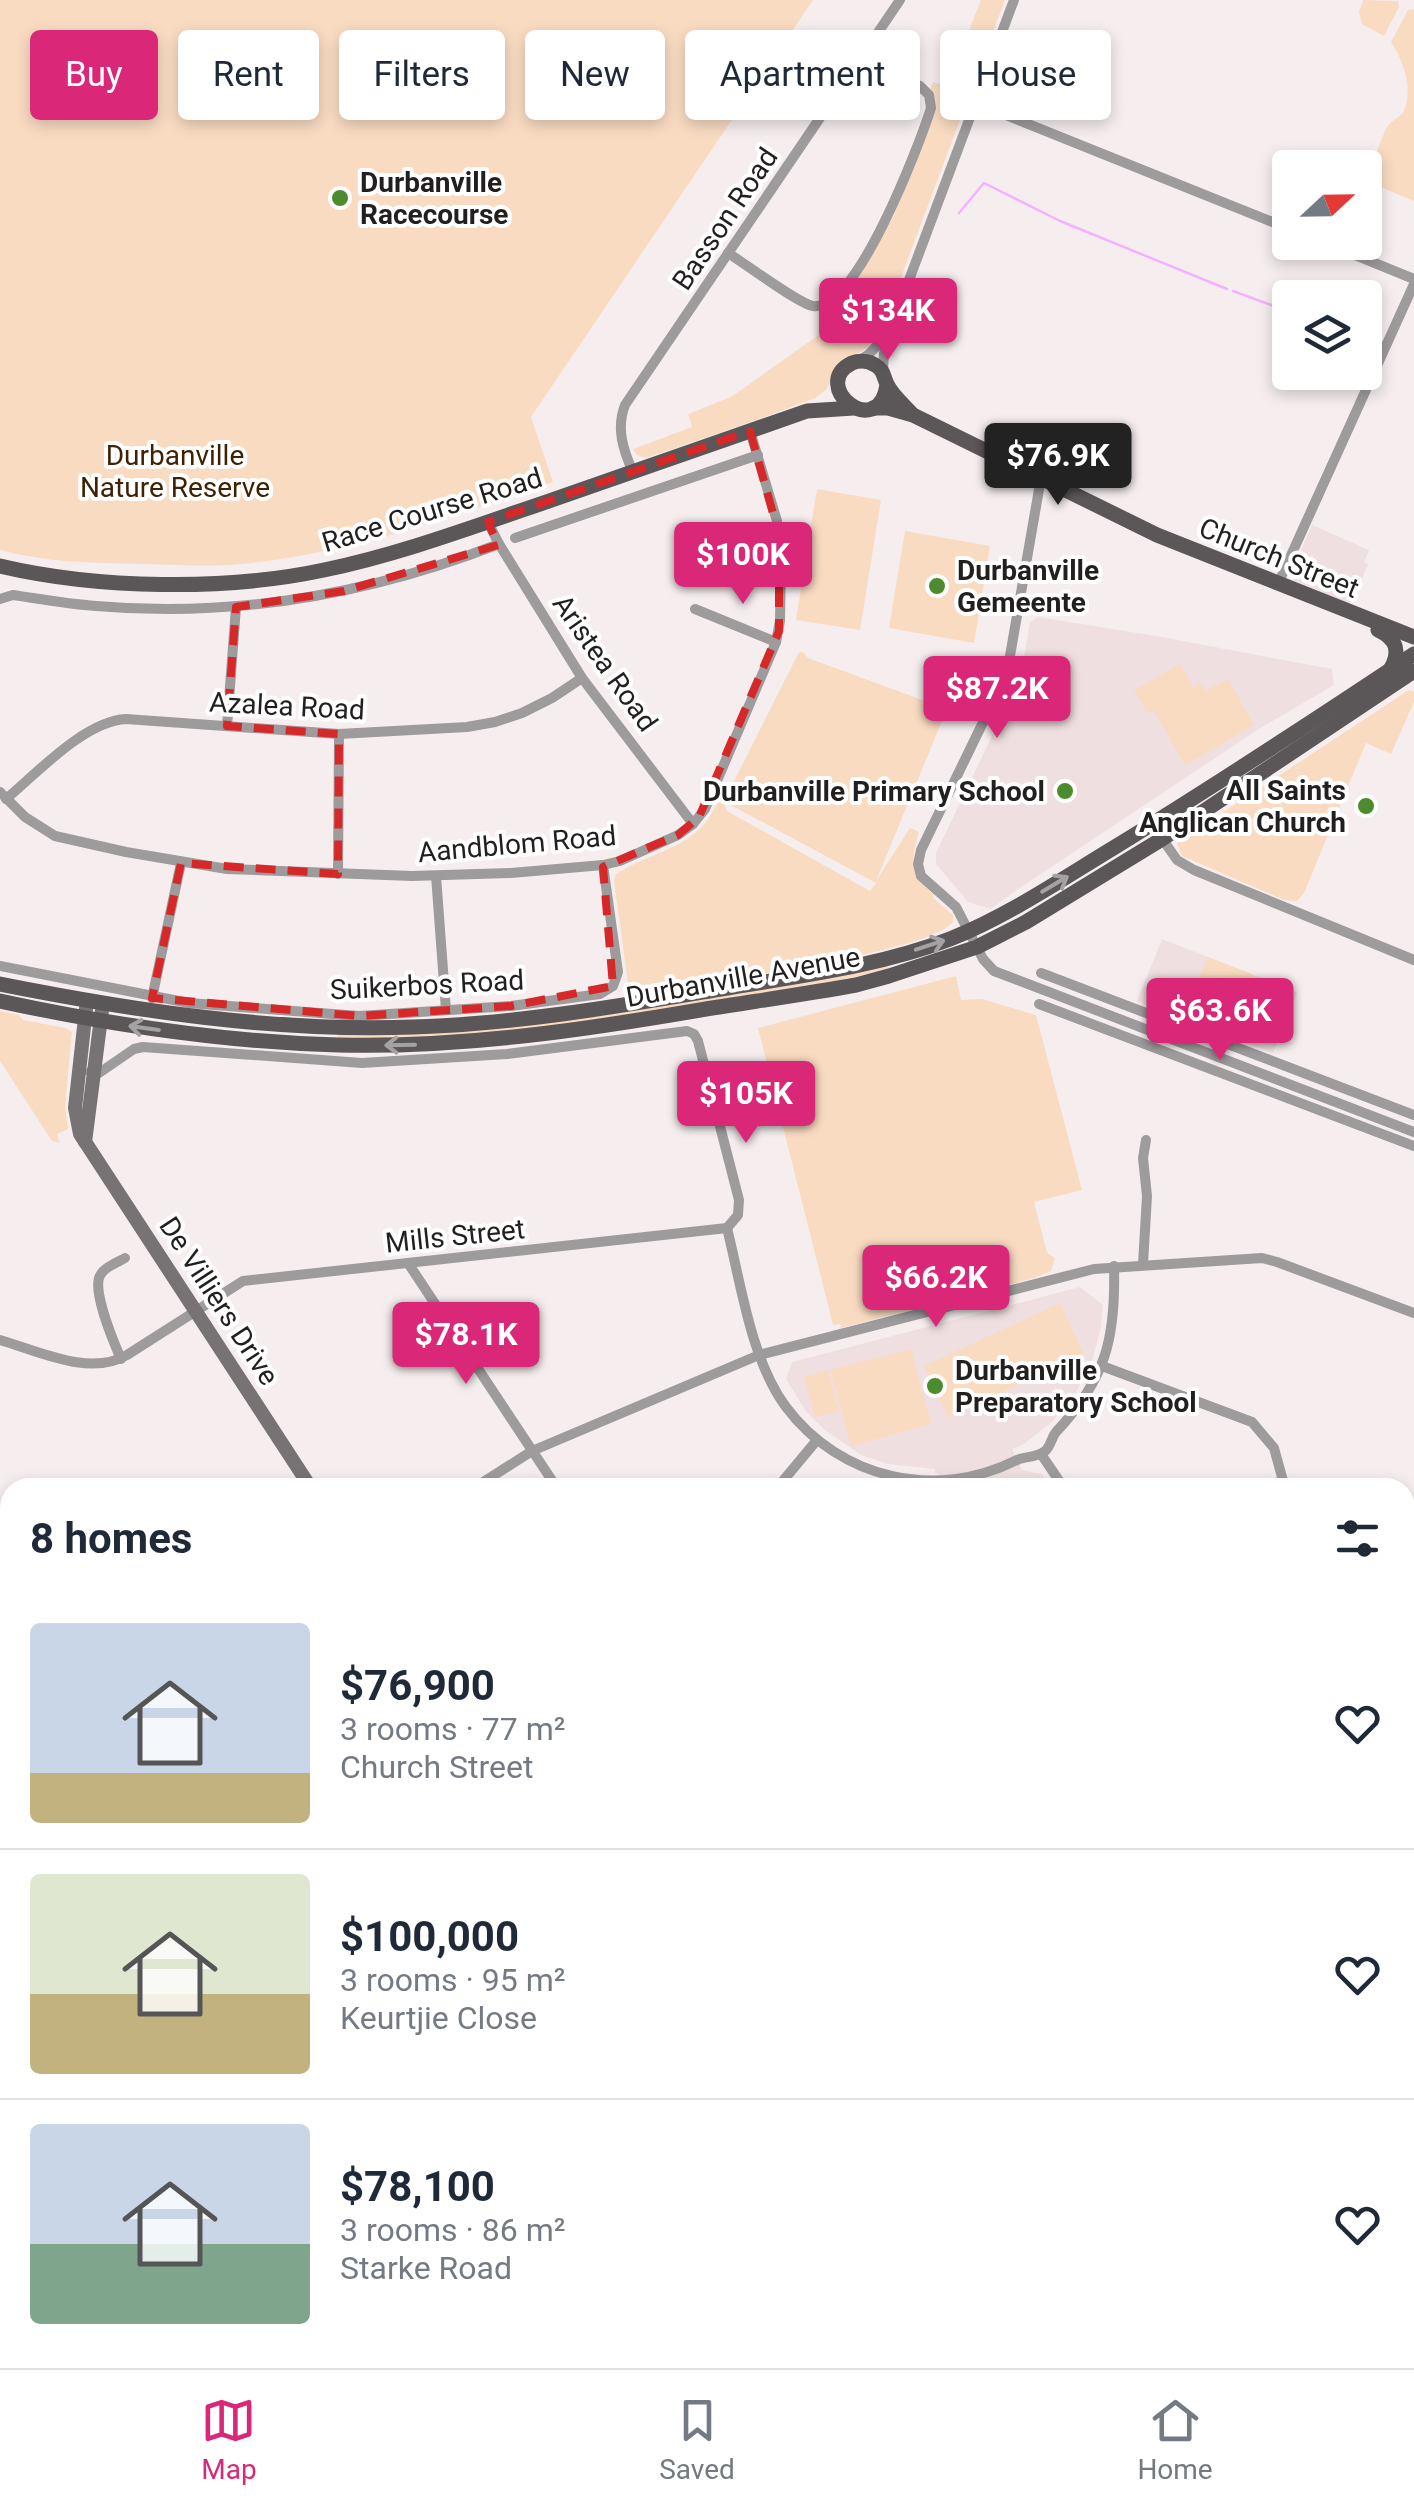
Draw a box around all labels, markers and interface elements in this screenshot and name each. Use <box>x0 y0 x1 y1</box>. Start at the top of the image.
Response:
chip: Buy <box>30 30 158 120</box>
chip: Rent <box>178 30 319 120</box>
chip: Filters <box>339 30 505 120</box>
chip: New <box>525 30 665 120</box>
chip: Apartment <box>685 30 920 120</box>
chip: House <box>940 30 1111 120</box>
street label: Basson Road <box>665 142 785 296</box>
north arrow <box>1272 150 1382 260</box>
map controls <box>1272 150 1382 390</box>
place label: Durbanville Racecourse <box>360 166 508 231</box>
marker: Durbanville Racecourse <box>329 187 351 209</box>
pin: $134K <box>818 278 958 363</box>
button: layers <box>1272 280 1382 390</box>
text: $134K <box>841 291 935 329</box>
pin: $76.9K <box>977 423 1139 508</box>
text: $76.9K <box>1006 436 1110 474</box>
park label: Durbanville Nature Reserve <box>80 439 270 504</box>
street label: Race Course Road <box>318 461 546 559</box>
street label: Church Street <box>1194 511 1364 605</box>
pin: $100K <box>673 522 813 607</box>
text: $100K <box>696 535 790 573</box>
place label: Durbanville Gemeente <box>957 554 1099 619</box>
marker: Durbanville Gemeente <box>926 575 948 597</box>
street label: Aristea Road <box>546 588 664 738</box>
pin: $87.2K <box>916 656 1078 741</box>
text: $87.2K <box>945 669 1049 707</box>
street label: Azalea Road <box>208 685 366 727</box>
place label: All Saints Anglican Church <box>1139 774 1346 839</box>
place label: Durbanville Primary School <box>703 775 1045 808</box>
marker: Durbanville Primary School <box>1054 780 1076 802</box>
marker: All Saints Anglican Church <box>1355 795 1377 817</box>
street label: Aandblom Road <box>416 819 618 869</box>
one-way arrow <box>1040 873 1069 894</box>
one-way arrow <box>914 935 945 953</box>
street label: Durbanville Avenue <box>623 940 863 1014</box>
street label: Suikerbos Road <box>329 963 525 1007</box>
pin: $63.6K <box>1139 978 1301 1063</box>
text: $63.6K <box>1168 991 1272 1029</box>
one-way arrow <box>128 1018 160 1037</box>
one-way arrow <box>384 1035 416 1054</box>
pin: $105K <box>676 1061 816 1146</box>
text: $105K <box>699 1074 793 1112</box>
street label: De Villiers Drive <box>152 1211 286 1391</box>
street label: Mills Street <box>384 1212 526 1260</box>
pin: $66.2K <box>855 1245 1017 1330</box>
text: $66.2K <box>884 1258 988 1296</box>
pin: $78.1K <box>385 1302 547 1387</box>
text: $78.1K <box>414 1315 518 1353</box>
place label: Durbanville Preparatory School <box>955 1354 1197 1419</box>
marker: Durbanville Preparatory School <box>924 1375 946 1397</box>
icon: filters <box>1330 1511 1385 1566</box>
text: 8 homes <box>30 1514 192 1563</box>
text: $76,900 <box>340 1661 495 1710</box>
icon: home <box>110 1663 230 1783</box>
icon: heart <box>1330 1696 1385 1751</box>
text: 3 rooms · 77 m² <box>340 1710 565 1748</box>
text: Church Street <box>340 1748 533 1786</box>
text: $100,000 <box>340 1912 519 1961</box>
icon: home <box>110 1914 230 2034</box>
icon: heart <box>1330 1947 1385 2002</box>
text: 3 rooms · 95 m² <box>340 1961 565 1999</box>
text: Keurtjie Close <box>340 1999 537 2037</box>
text: $78,100 <box>340 2162 495 2211</box>
icon: home <box>110 2164 230 2284</box>
icon: heart <box>1330 2197 1385 2252</box>
text: 3 rooms · 86 m² <box>340 2211 565 2249</box>
text: Starke Road <box>340 2249 512 2287</box>
tab: Map <box>201 2393 257 2486</box>
tab: Saved <box>659 2393 735 2486</box>
tab: Home <box>1137 2393 1213 2486</box>

